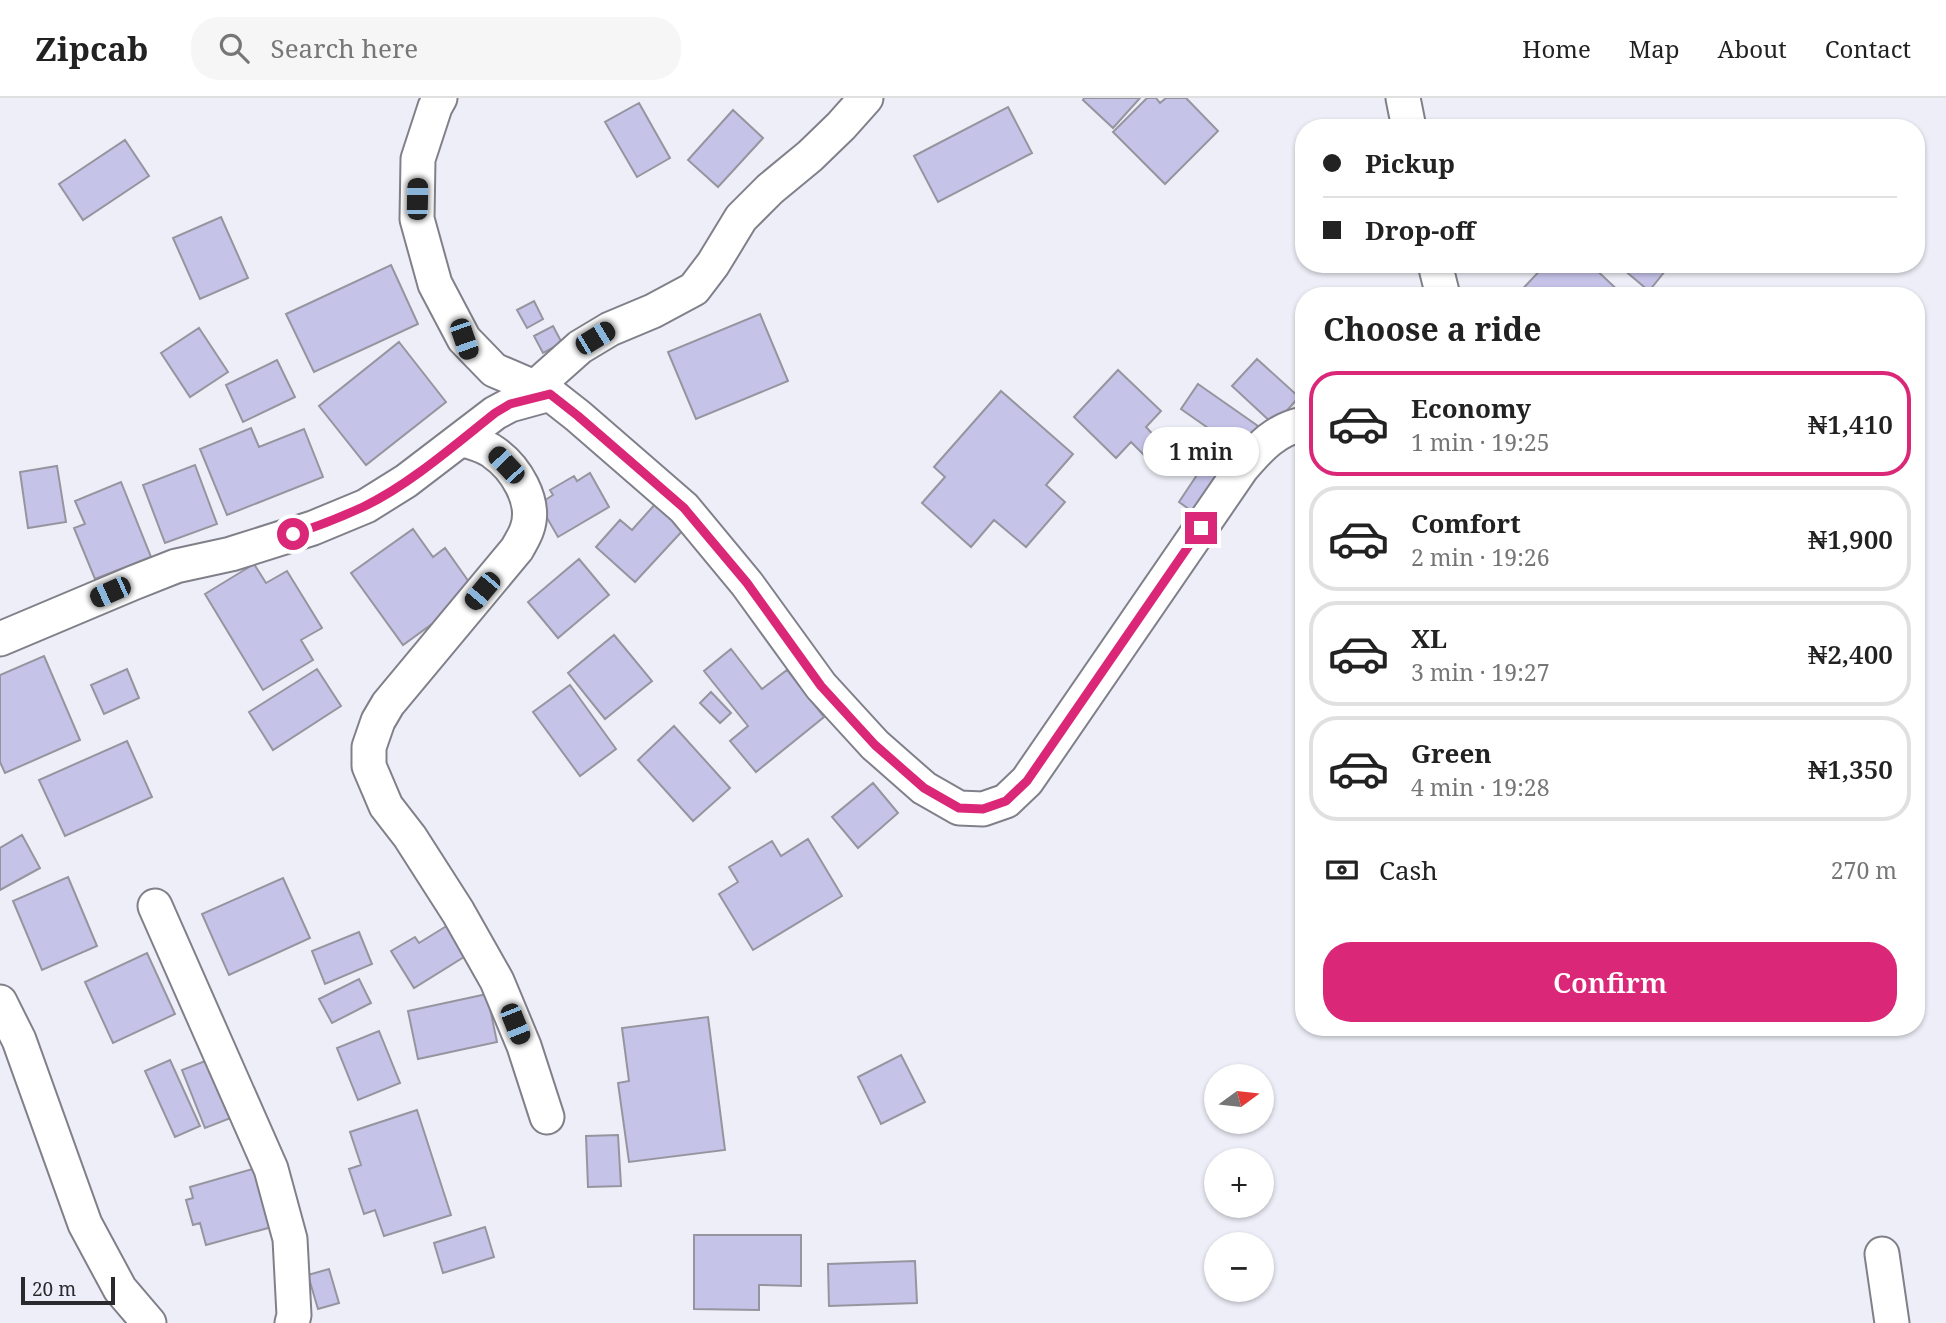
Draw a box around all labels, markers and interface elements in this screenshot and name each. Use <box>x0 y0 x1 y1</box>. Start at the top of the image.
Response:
search box <box>191 17 681 80</box>
text: Zipcab <box>35 26 149 71</box>
icon: search <box>215 29 253 67</box>
text: Search here <box>271 30 418 66</box>
text: Home <box>1522 32 1591 65</box>
text: Map <box>1629 32 1680 65</box>
text: About <box>1718 32 1787 65</box>
text: Contact <box>1825 32 1911 65</box>
text: Pickup <box>1365 145 1455 181</box>
car <box>407 178 428 220</box>
text: Drop-off <box>1365 212 1475 248</box>
text: Choose a ride <box>1323 307 1542 350</box>
car <box>448 316 481 362</box>
car <box>572 318 619 358</box>
text: Economy <box>1411 390 1531 426</box>
icon: car <box>1327 392 1390 455</box>
text: ₦1,410 <box>1808 406 1893 442</box>
callout: 1 min <box>1143 426 1259 476</box>
text: 1 min · 19:25 <box>1411 426 1549 458</box>
text: 1 min <box>1169 435 1233 467</box>
car <box>484 442 529 488</box>
text: Comfort <box>1411 505 1521 541</box>
icon: car <box>1327 507 1390 570</box>
route end <box>1185 512 1217 544</box>
route start <box>277 518 309 550</box>
text: ₦1,900 <box>1808 521 1893 557</box>
text: 2 min · 19:26 <box>1411 541 1549 573</box>
car <box>461 568 504 614</box>
car <box>87 574 134 610</box>
text: XL <box>1411 620 1447 656</box>
icon: car <box>1327 622 1390 685</box>
text: ₦2,400 <box>1808 636 1893 672</box>
text: 3 min · 19:27 <box>1411 656 1549 688</box>
text: Green <box>1411 735 1492 771</box>
icon: car <box>1327 737 1390 800</box>
text: ₦1,350 <box>1808 751 1893 787</box>
text: 4 min · 19:28 <box>1411 771 1549 803</box>
icon: cash <box>1323 851 1361 889</box>
text: Cash <box>1379 852 1438 888</box>
text: 270 m <box>1831 854 1897 886</box>
button: Confirm <box>1323 942 1897 1022</box>
car <box>498 1001 533 1047</box>
north arrow <box>1204 1064 1274 1134</box>
map controls <box>1204 1064 1274 1302</box>
button: + <box>1204 1148 1274 1218</box>
button: − <box>1204 1232 1274 1302</box>
scale bar <box>21 1274 116 1306</box>
text: 20 m <box>32 1276 76 1302</box>

